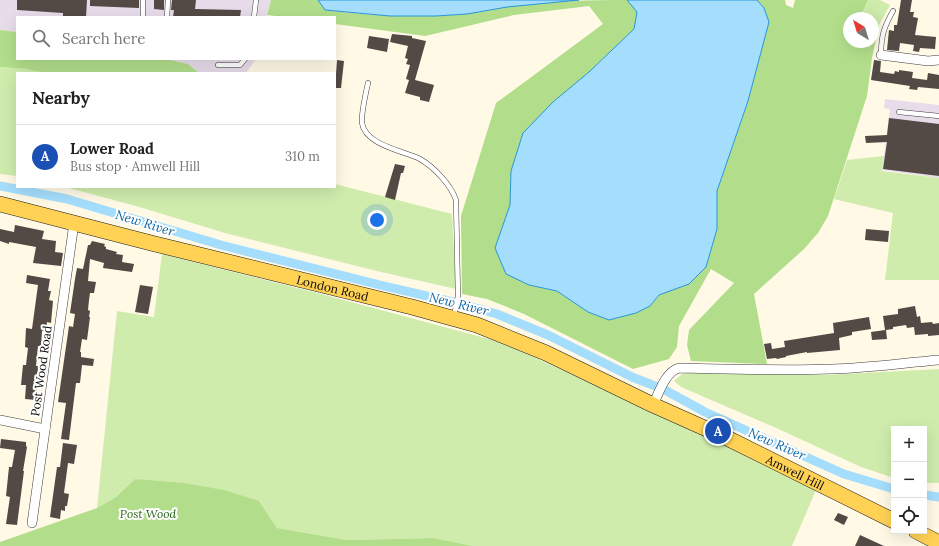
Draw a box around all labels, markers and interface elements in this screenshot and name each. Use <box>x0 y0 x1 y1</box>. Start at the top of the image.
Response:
north arrow <box>843 12 879 48</box>
search box <box>16 16 336 60</box>
icon: search <box>30 27 52 49</box>
text: Search here <box>62 29 145 48</box>
text: Nearby <box>32 87 90 109</box>
text: Lower Road <box>70 139 154 158</box>
text: A <box>41 148 49 165</box>
text: 310 m <box>285 148 320 165</box>
text: Bus stop · Amwell Hill <box>70 158 200 175</box>
water label: New River <box>113 206 177 240</box>
your location <box>367 210 387 230</box>
street label: London Road <box>295 271 370 304</box>
water label: New River <box>427 288 491 320</box>
street label: Post Wood Road <box>27 325 55 417</box>
pin: A <box>705 416 731 446</box>
water label: New River <box>746 424 808 464</box>
map controls <box>891 426 927 534</box>
button: + <box>891 426 927 462</box>
street label: Amwell Hill <box>763 451 827 493</box>
button: − <box>891 462 927 498</box>
button: locate <box>891 498 927 534</box>
park label: Post Wood <box>120 506 176 521</box>

